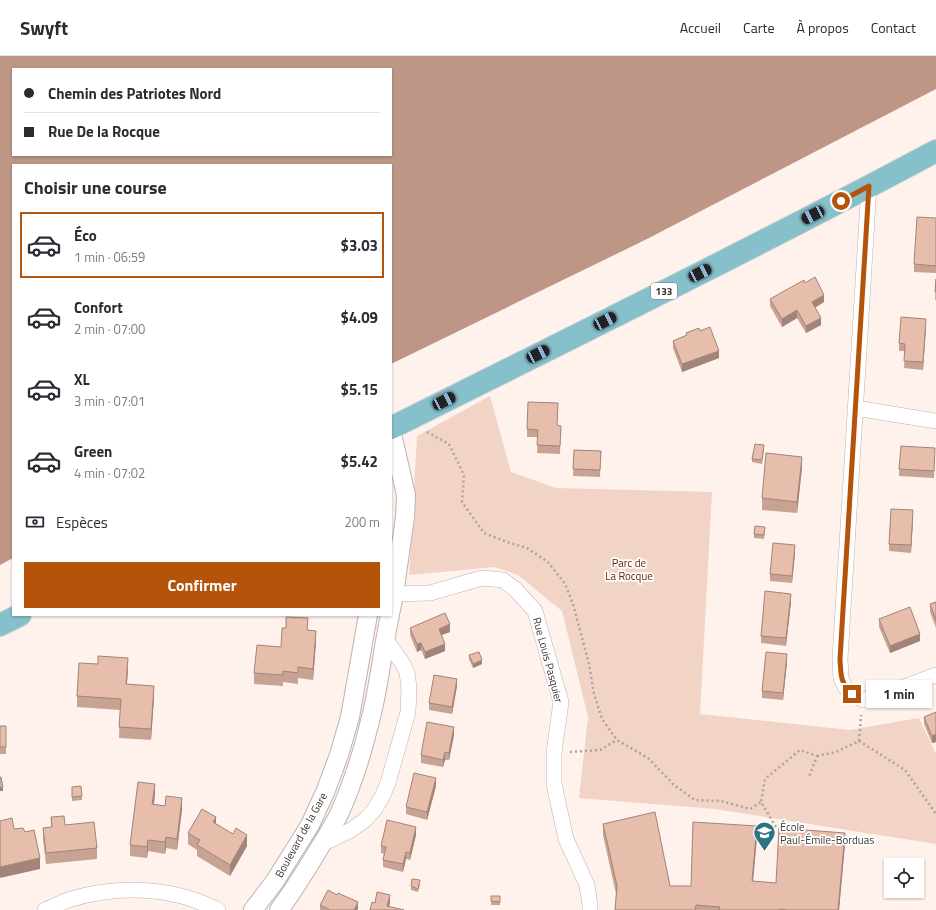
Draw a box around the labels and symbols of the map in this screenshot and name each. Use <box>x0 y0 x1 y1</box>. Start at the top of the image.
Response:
route start <box>832 192 850 210</box>
car <box>800 204 826 226</box>
car <box>687 262 713 284</box>
road number: 133 <box>651 283 677 299</box>
car <box>592 310 618 332</box>
car <box>525 343 551 365</box>
car <box>431 390 457 412</box>
park label: Parc de La Rocque <box>605 555 653 584</box>
street label: Rue Louis Pasquier <box>529 615 567 705</box>
callout: 1 min <box>866 680 932 708</box>
route end <box>843 685 861 703</box>
street label: Boulevard de la Gare <box>271 789 331 880</box>
place label: École Paul-Émile-Borduas <box>780 819 874 848</box>
school or university icon: École Paul-Émile-Borduas <box>751 820 777 853</box>

